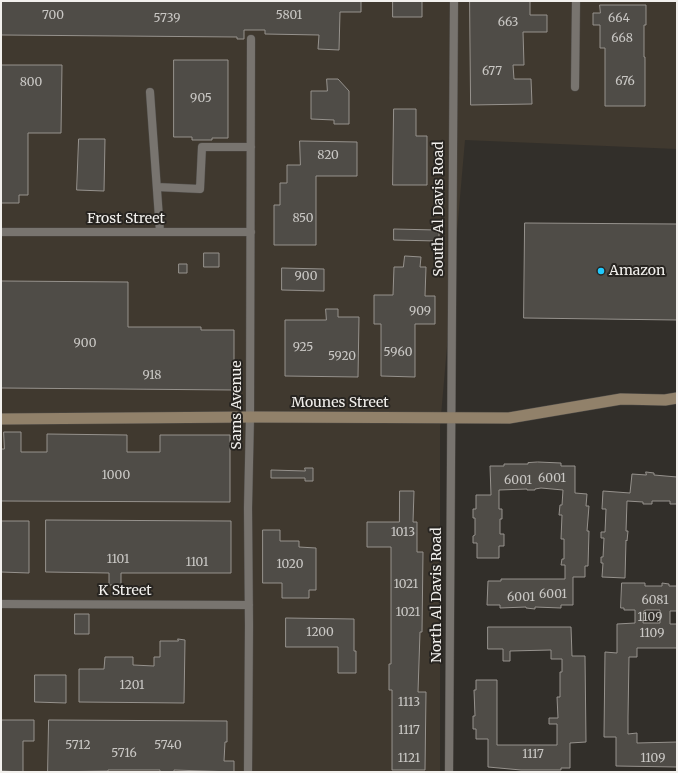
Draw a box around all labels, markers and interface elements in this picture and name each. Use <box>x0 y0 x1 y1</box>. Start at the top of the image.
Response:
house number: 700 <box>42 9 64 23</box>
house number: 5801 <box>276 9 302 23</box>
house number: 5739 <box>154 12 180 26</box>
house number: 664 <box>608 12 630 26</box>
house number: 663 <box>498 16 518 30</box>
house number: 668 <box>611 32 633 46</box>
house number: 677 <box>482 65 502 79</box>
house number: 676 <box>615 75 635 89</box>
house number: 800 <box>20 76 42 90</box>
house number: 905 <box>190 92 212 106</box>
street label: South Al Davis Road <box>431 141 447 277</box>
house number: 820 <box>317 149 339 163</box>
street label: Frost Street <box>87 211 165 227</box>
house number: 850 <box>292 212 314 226</box>
place label: Amazon <box>609 263 665 279</box>
marker: Amazon <box>596 266 606 276</box>
house number: 900 <box>295 270 317 284</box>
house number: 909 <box>409 305 431 319</box>
house number: 900 <box>74 337 96 351</box>
house number: 925 <box>293 341 313 355</box>
house number: 5960 <box>384 346 412 360</box>
house number: 5920 <box>328 350 356 364</box>
street label: Sams Avenue <box>229 360 245 450</box>
house number: 918 <box>142 369 162 383</box>
street label: Mounes Street <box>291 395 389 411</box>
house number: 1000 <box>102 469 130 483</box>
house number: 6001 <box>538 472 566 486</box>
house number: 6001 <box>504 474 532 488</box>
house number: 1013 <box>391 526 415 540</box>
street label: North Al Davis Road <box>429 527 445 663</box>
house number: 1101 <box>107 553 129 567</box>
house number: 1101 <box>186 556 208 570</box>
house number: 1020 <box>277 558 303 572</box>
house number: 1021 <box>394 578 418 592</box>
street label: K Street <box>98 583 152 599</box>
house number: 6001 <box>539 588 567 602</box>
house number: 6001 <box>507 591 535 605</box>
house number: 6081 <box>641 594 669 608</box>
house number: 1021 <box>396 606 420 620</box>
house number: 1109 <box>638 611 662 625</box>
house number: 1200 <box>306 626 334 640</box>
house number: 1109 <box>640 627 664 641</box>
house number: 1201 <box>120 679 144 693</box>
house number: 1113 <box>398 696 420 710</box>
house number: 1117 <box>398 724 420 738</box>
house number: 5712 <box>65 739 91 753</box>
house number: 5740 <box>154 739 182 753</box>
house number: 5716 <box>111 747 137 761</box>
house number: 1117 <box>522 748 544 762</box>
house number: 1121 <box>398 752 420 766</box>
house number: 1109 <box>641 752 665 766</box>

